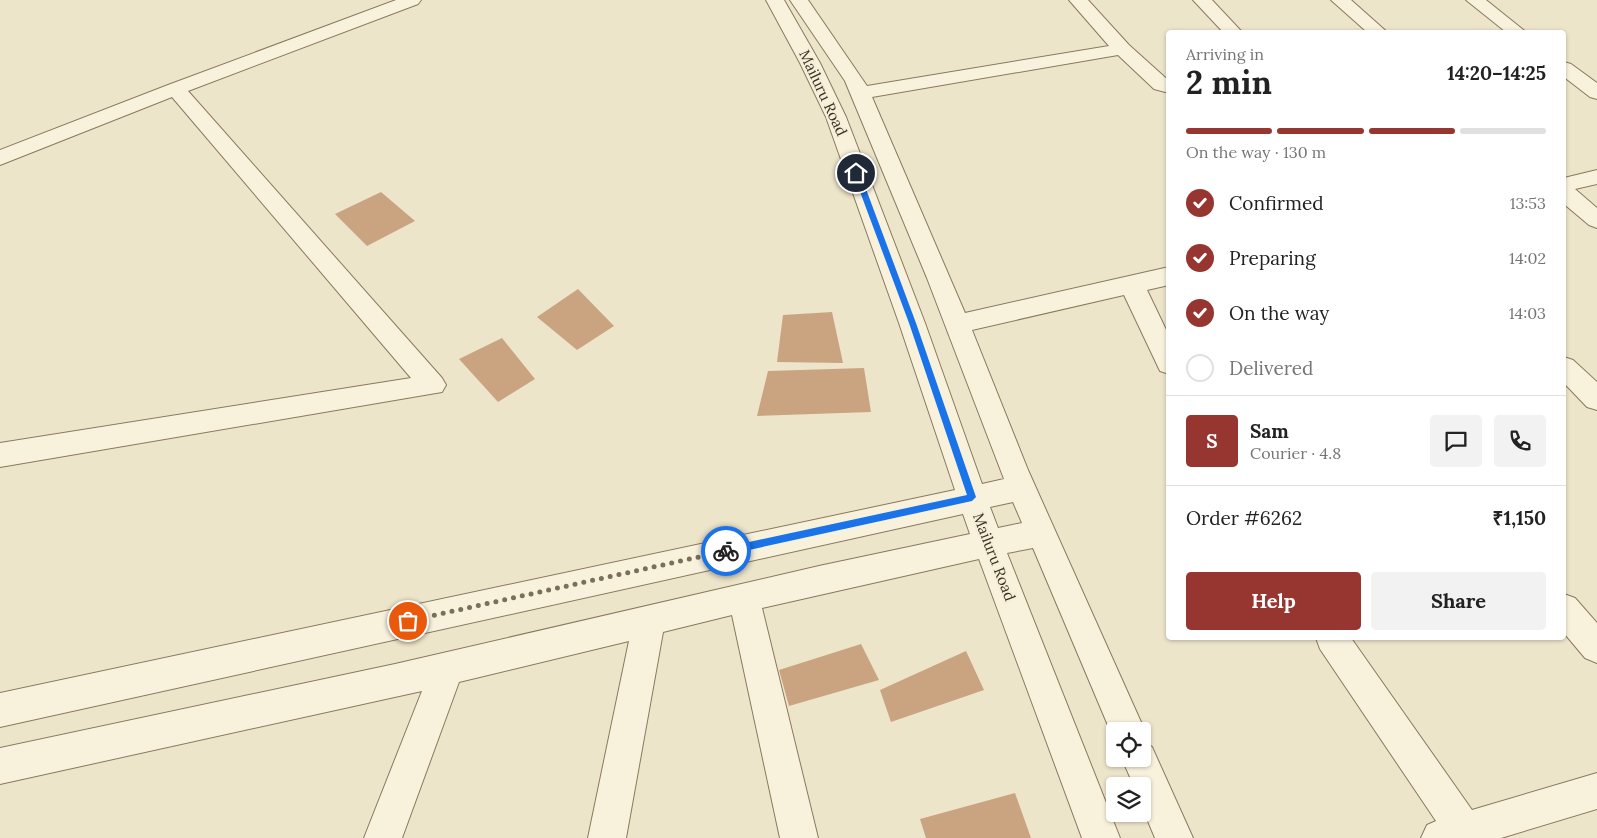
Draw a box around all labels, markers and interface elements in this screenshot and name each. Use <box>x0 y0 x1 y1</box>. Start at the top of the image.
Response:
text: Arriving in <box>1186 44 1264 64</box>
street label: Mailuru Road <box>795 47 852 139</box>
text: 14:20–14:25 <box>1447 61 1546 85</box>
text: 2 min <box>1186 62 1272 103</box>
text: On the way · 130 m <box>1186 142 1326 162</box>
pin <box>835 152 877 194</box>
icon: home <box>842 159 870 187</box>
icon: check <box>1186 189 1214 217</box>
text: Confirmed <box>1229 191 1324 215</box>
text: 13:53 <box>1510 193 1546 213</box>
icon: check <box>1186 244 1214 272</box>
text: Preparing <box>1229 246 1316 270</box>
text: 14:02 <box>1509 248 1546 268</box>
icon: check <box>1186 299 1214 327</box>
text: On the way <box>1229 301 1329 325</box>
text: 14:03 <box>1509 303 1546 323</box>
text: Delivered <box>1229 356 1313 380</box>
button: chat <box>1430 415 1482 467</box>
button: phone <box>1494 415 1546 467</box>
text: Sam <box>1250 419 1289 443</box>
text: S <box>1206 429 1218 453</box>
text: Courier · 4.8 <box>1250 443 1341 463</box>
text: Order #6262 <box>1186 506 1302 530</box>
text: ₹1,150 <box>1493 506 1546 530</box>
street label: Mailuru Road <box>969 510 1020 604</box>
courier <box>701 526 751 576</box>
icon: bike <box>712 537 740 565</box>
button: Help <box>1186 572 1361 630</box>
button: Share <box>1371 572 1546 630</box>
pin <box>387 600 429 642</box>
icon: bag <box>394 607 422 635</box>
map controls <box>1106 722 1151 822</box>
button: locate <box>1106 722 1151 767</box>
button: layers <box>1106 777 1151 822</box>

